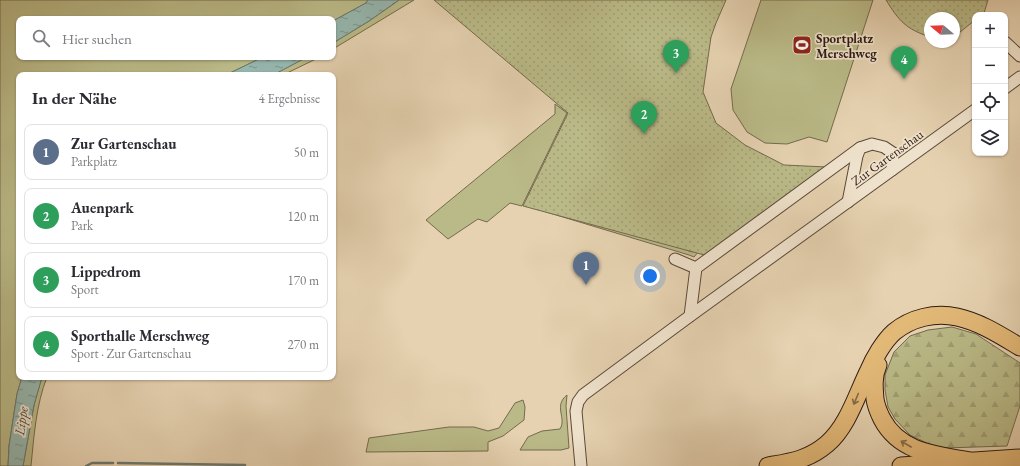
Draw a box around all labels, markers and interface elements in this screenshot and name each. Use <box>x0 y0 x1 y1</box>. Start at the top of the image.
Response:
north arrow <box>924 12 960 48</box>
map controls <box>972 12 1008 156</box>
button: + <box>972 12 1008 48</box>
search box <box>16 16 336 60</box>
icon: search <box>30 27 52 49</box>
text: Hier suchen <box>62 29 132 48</box>
place label: Sportplatz Merschweg <box>816 30 877 62</box>
sports icon: Sportplatz Merschweg <box>791 34 813 56</box>
pin: 3 <box>663 40 689 73</box>
pin: 4 <box>891 46 917 79</box>
button: − <box>972 48 1008 84</box>
button: locate <box>972 84 1008 120</box>
text: In der Nähe <box>32 87 117 109</box>
text: 4 Ergebnisse <box>259 90 320 107</box>
pin: 2 <box>631 101 657 134</box>
button: layers <box>972 120 1008 156</box>
street label: Zur Gartenschau <box>848 125 927 189</box>
text: Zur Gartenschau <box>71 134 177 153</box>
text: 1 <box>43 144 49 161</box>
text: 50 m <box>294 144 319 161</box>
text: Parkplatz <box>71 153 117 170</box>
text: Auenpark <box>71 198 134 217</box>
text: 2 <box>43 208 49 225</box>
text: 120 m <box>288 208 319 225</box>
text: Park <box>71 217 93 234</box>
pin: 1 <box>573 252 599 285</box>
text: Lippedrom <box>71 262 141 281</box>
your location <box>640 266 660 286</box>
text: 3 <box>43 272 49 289</box>
text: 170 m <box>288 272 319 289</box>
text: Sport <box>71 281 99 298</box>
text: Sporthalle Merschweg <box>71 326 209 345</box>
text: 4 <box>43 336 49 353</box>
text: 270 m <box>288 336 319 353</box>
text: Sport · Zur Gartenschau <box>71 345 191 362</box>
one-way arrow <box>852 393 859 405</box>
water label: Lippe <box>10 405 32 438</box>
one-way arrow <box>901 440 912 448</box>

